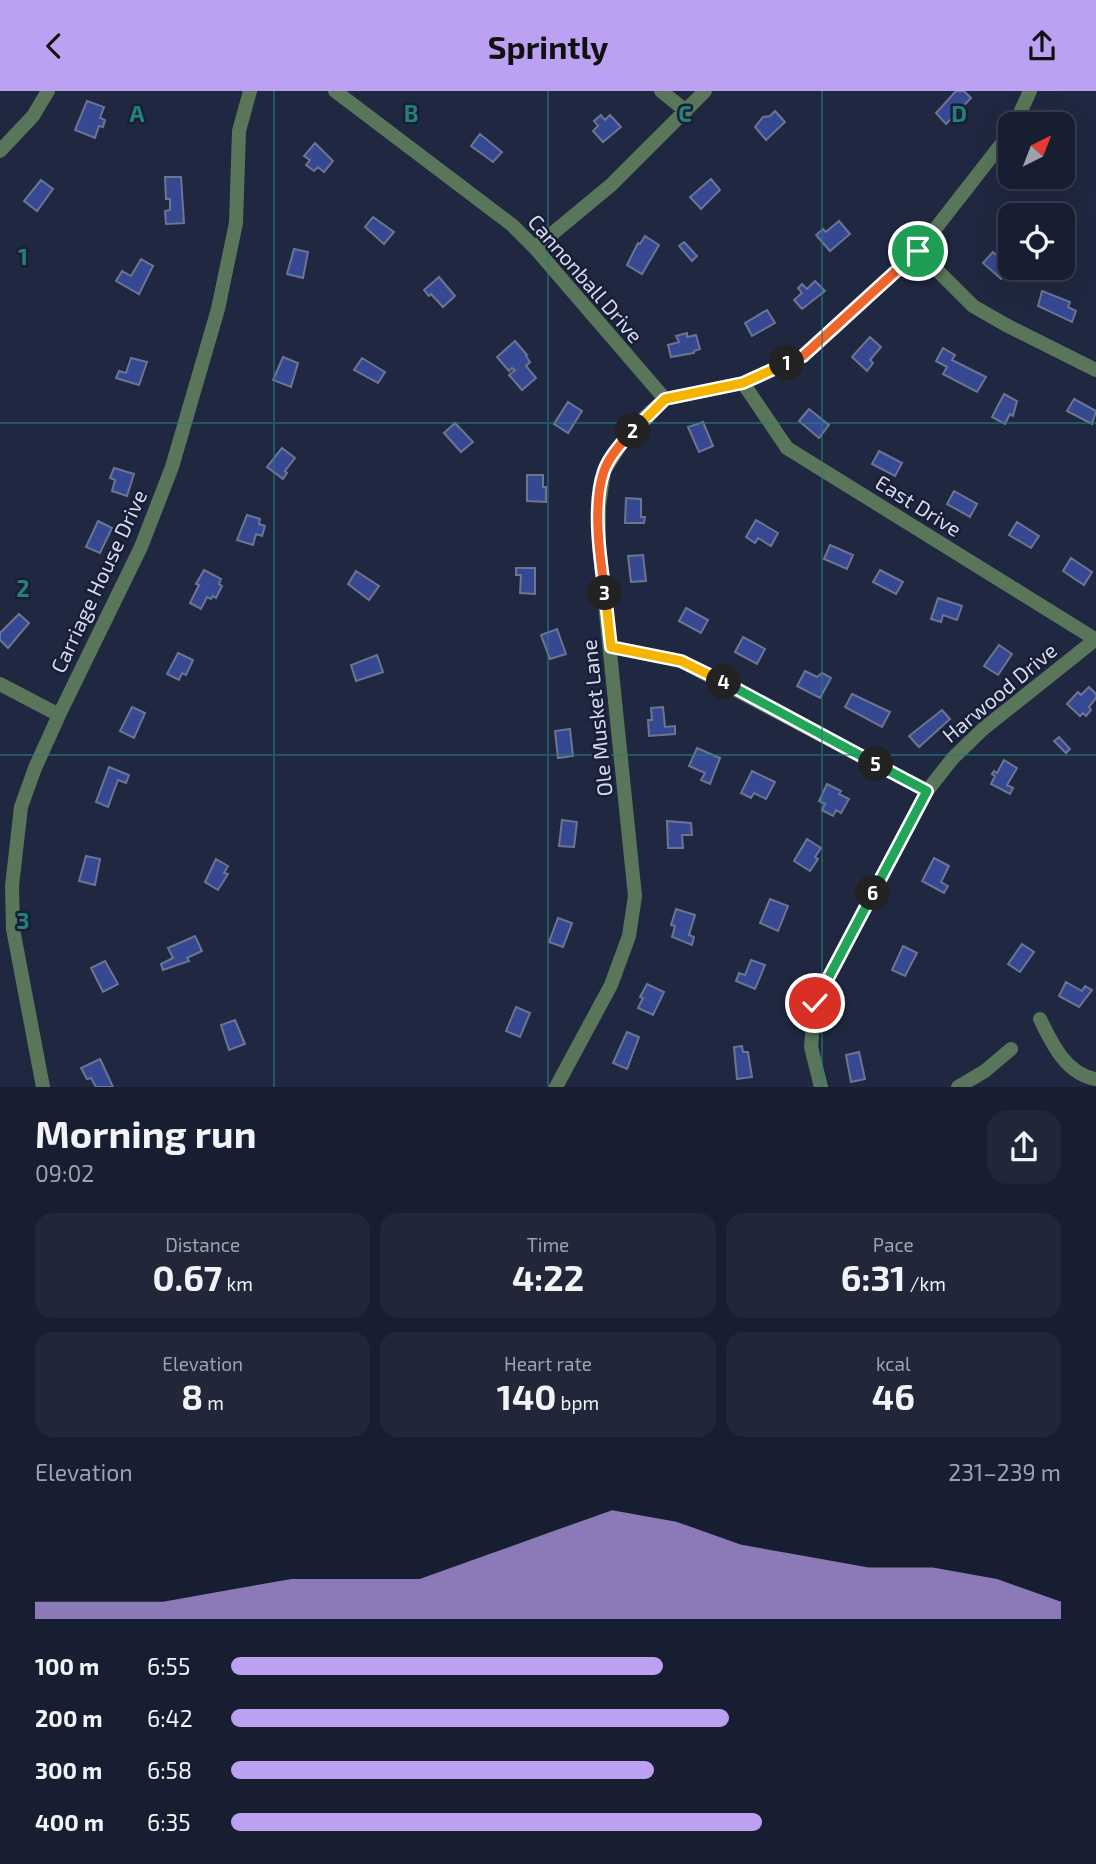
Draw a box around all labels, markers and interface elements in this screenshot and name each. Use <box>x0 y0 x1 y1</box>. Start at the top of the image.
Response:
icon: back <box>35 27 73 65</box>
text: Sprintly <box>488 27 608 65</box>
icon: share <box>1023 27 1061 65</box>
text: A <box>129 99 145 127</box>
text: B <box>404 99 418 127</box>
text: C <box>678 99 692 127</box>
text: D <box>951 99 967 127</box>
north arrow <box>998 112 1074 189</box>
map controls <box>998 112 1075 280</box>
button: locate <box>998 203 1075 280</box>
street label: Cannonball Drive <box>523 209 649 347</box>
pin <box>888 221 948 281</box>
icon: arrive <box>899 232 937 270</box>
text: 1 <box>18 242 28 270</box>
pin: 1 <box>770 345 804 381</box>
text: 1 <box>782 351 791 374</box>
pin: 2 <box>616 413 650 449</box>
text: 2 <box>627 419 638 442</box>
street label: East Drive <box>871 469 967 541</box>
street label: Carriage House Drive <box>45 485 151 677</box>
text: 2 <box>16 574 30 602</box>
pin: 3 <box>588 575 622 611</box>
text: 3 <box>599 581 610 604</box>
street label: Harwood Drive <box>937 637 1061 747</box>
street label: Ole Musket Lane <box>575 638 617 798</box>
pin: 4 <box>706 665 742 699</box>
text: 4 <box>717 670 730 693</box>
pin: 5 <box>858 747 894 781</box>
text: 5 <box>870 752 881 775</box>
pin: 6 <box>856 875 890 911</box>
text: 6 <box>867 881 878 904</box>
text: 3 <box>16 906 30 934</box>
pin <box>785 973 845 1033</box>
icon: check <box>796 984 834 1022</box>
text: Morning run <box>35 1110 256 1156</box>
button: share <box>987 1110 1061 1184</box>
text: 09:02 <box>35 1159 94 1187</box>
text: Distance <box>165 1233 240 1256</box>
text: Time <box>527 1233 569 1256</box>
text: Pace <box>873 1233 914 1256</box>
text: 0.67 <box>153 1256 222 1298</box>
text: 4:22 <box>512 1256 584 1298</box>
text: 6:31 <box>841 1256 905 1298</box>
text: km <box>222 1272 253 1295</box>
text: /km <box>905 1272 946 1295</box>
text: Elevation <box>162 1352 243 1375</box>
text: Heart rate <box>504 1352 592 1375</box>
text: kcal <box>876 1352 911 1375</box>
text: 8 <box>181 1375 203 1417</box>
text: 140 <box>497 1375 556 1417</box>
text: 46 <box>872 1375 915 1417</box>
text: m <box>203 1391 224 1414</box>
text: bpm <box>556 1391 599 1414</box>
text: Elevation <box>35 1458 133 1486</box>
text: 231–239 m <box>948 1458 1061 1486</box>
text: 100 m <box>35 1652 99 1680</box>
text: 6:55 <box>147 1652 190 1680</box>
text: 200 m <box>35 1704 103 1732</box>
text: 6:42 <box>147 1704 193 1732</box>
text: 300 m <box>35 1756 102 1784</box>
text: 6:58 <box>147 1756 192 1784</box>
text: 400 m <box>35 1808 104 1836</box>
text: 6:35 <box>147 1808 191 1836</box>

